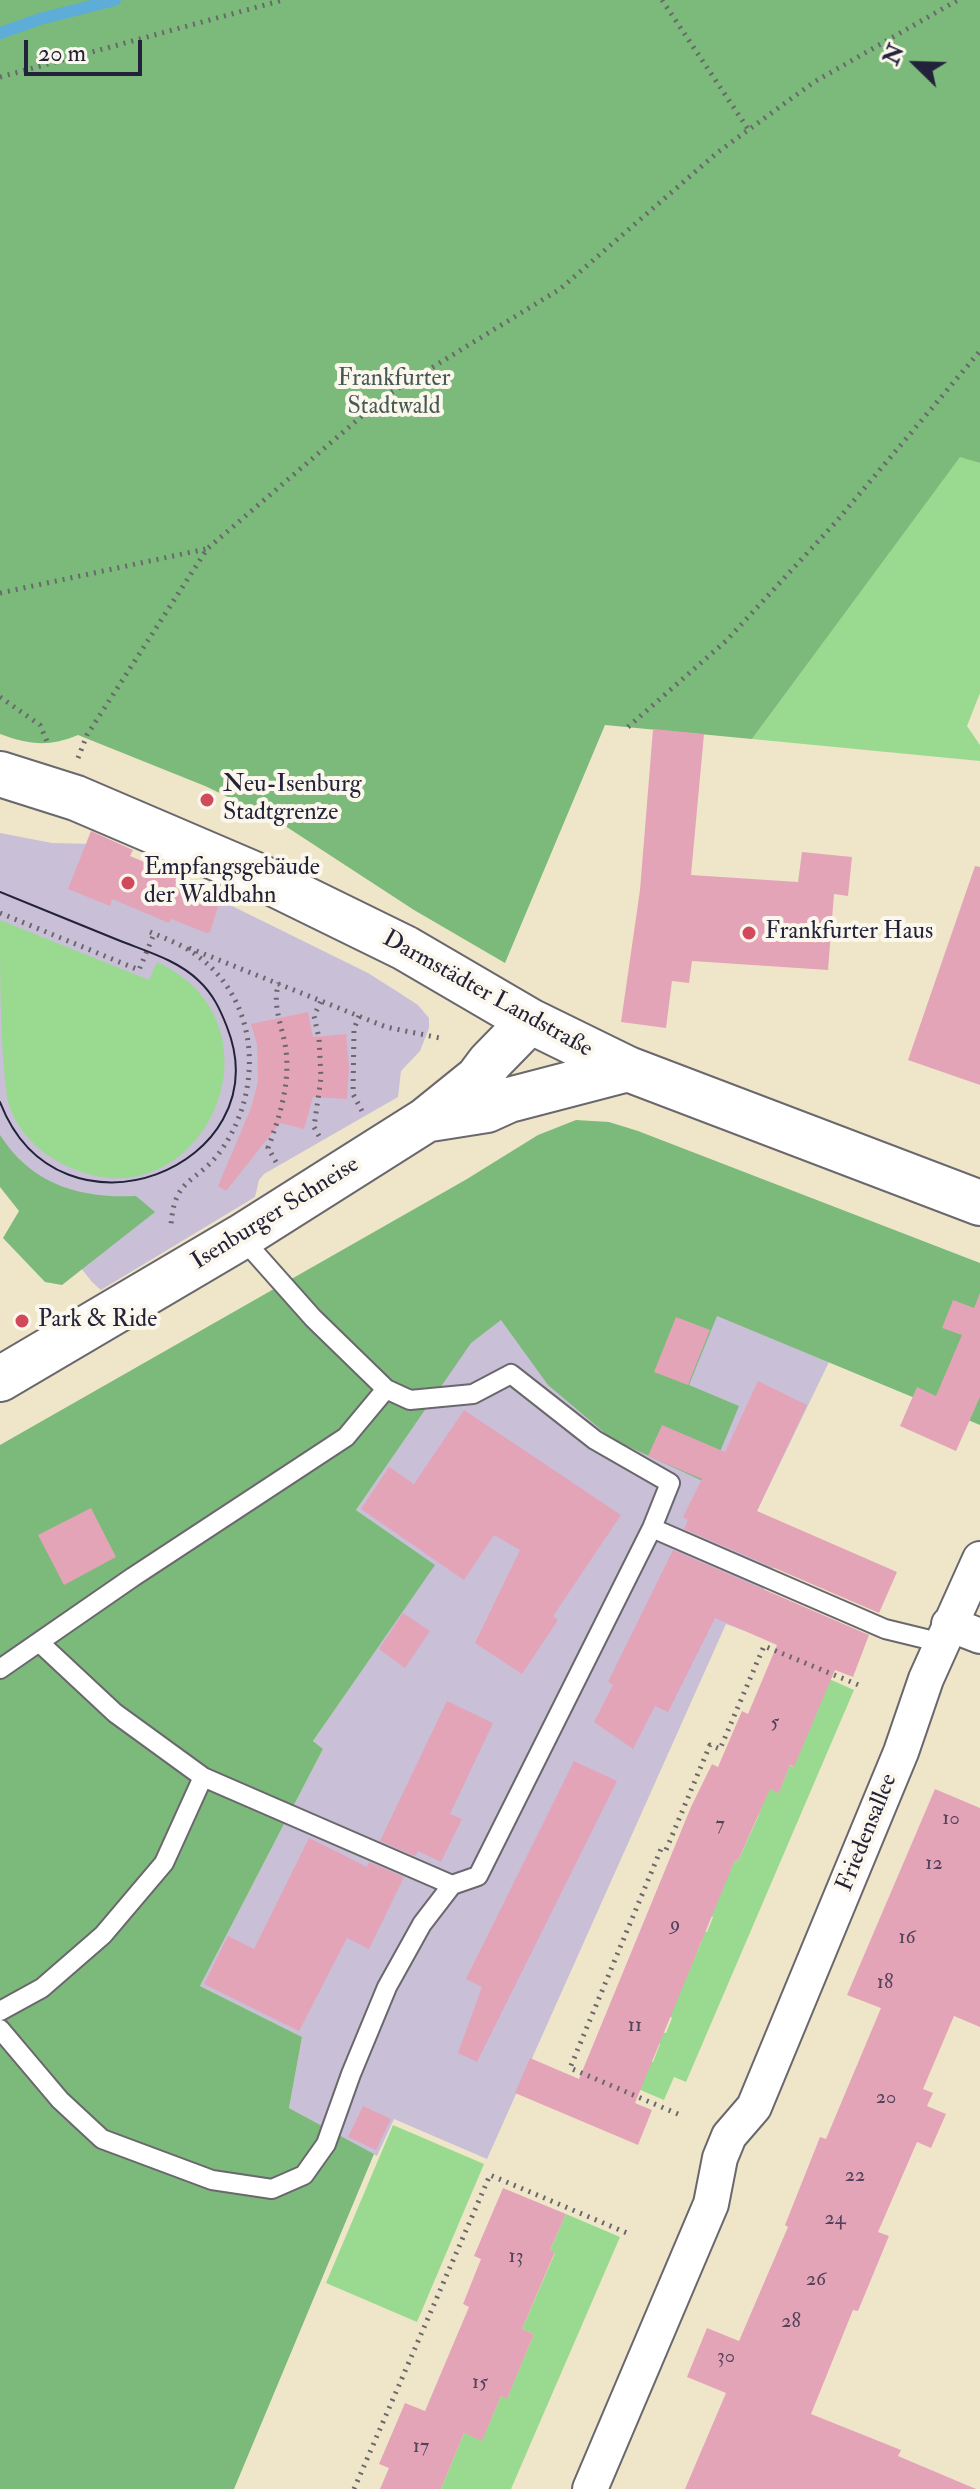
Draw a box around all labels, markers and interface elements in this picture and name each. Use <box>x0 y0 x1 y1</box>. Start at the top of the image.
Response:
scale bar <box>28 24 146 74</box>
north arrow <box>876 24 956 104</box>
text: 20 m <box>38 38 86 69</box>
text: N <box>877 40 911 69</box>
park label: Frankfurter Stadtwald <box>338 366 450 422</box>
place label: Neu-Isenburg Stadtgrenze <box>223 772 362 828</box>
marker: Neu-Isenburg Stadtgrenze <box>198 791 216 809</box>
place label: Empfangsgebäude der Waldbahn <box>144 855 320 911</box>
marker: Empfangsgebäude der Waldbahn <box>119 874 137 892</box>
place label: Frankfurter Haus <box>765 919 933 947</box>
marker: Frankfurter Haus <box>740 924 758 942</box>
street label: Darmstädter Landstraße <box>377 925 597 1065</box>
street label: Isenburger Schneise <box>187 1151 365 1277</box>
place label: Park & Ride <box>38 1307 157 1335</box>
marker: Park & Ride <box>13 1312 31 1330</box>
house number: 5 <box>771 1712 779 1736</box>
street label: Friedensallee <box>831 1770 905 1896</box>
house number: 10 <box>942 1808 960 1832</box>
house number: 7 <box>715 1814 725 1838</box>
house number: 12 <box>925 1853 943 1877</box>
house number: 9 <box>670 1914 680 1938</box>
house number: 16 <box>898 1927 916 1951</box>
house number: 18 <box>877 1972 893 1996</box>
house number: 11 <box>628 2015 642 2039</box>
house number: 20 <box>876 2087 896 2111</box>
house number: 22 <box>845 2165 865 2189</box>
house number: 24 <box>825 2208 845 2232</box>
house number: 13 <box>509 2246 523 2270</box>
house number: 26 <box>806 2269 826 2293</box>
house number: 28 <box>781 2311 801 2335</box>
house number: 30 <box>717 2346 735 2370</box>
house number: 15 <box>472 2372 488 2396</box>
house number: 17 <box>413 2436 429 2460</box>

